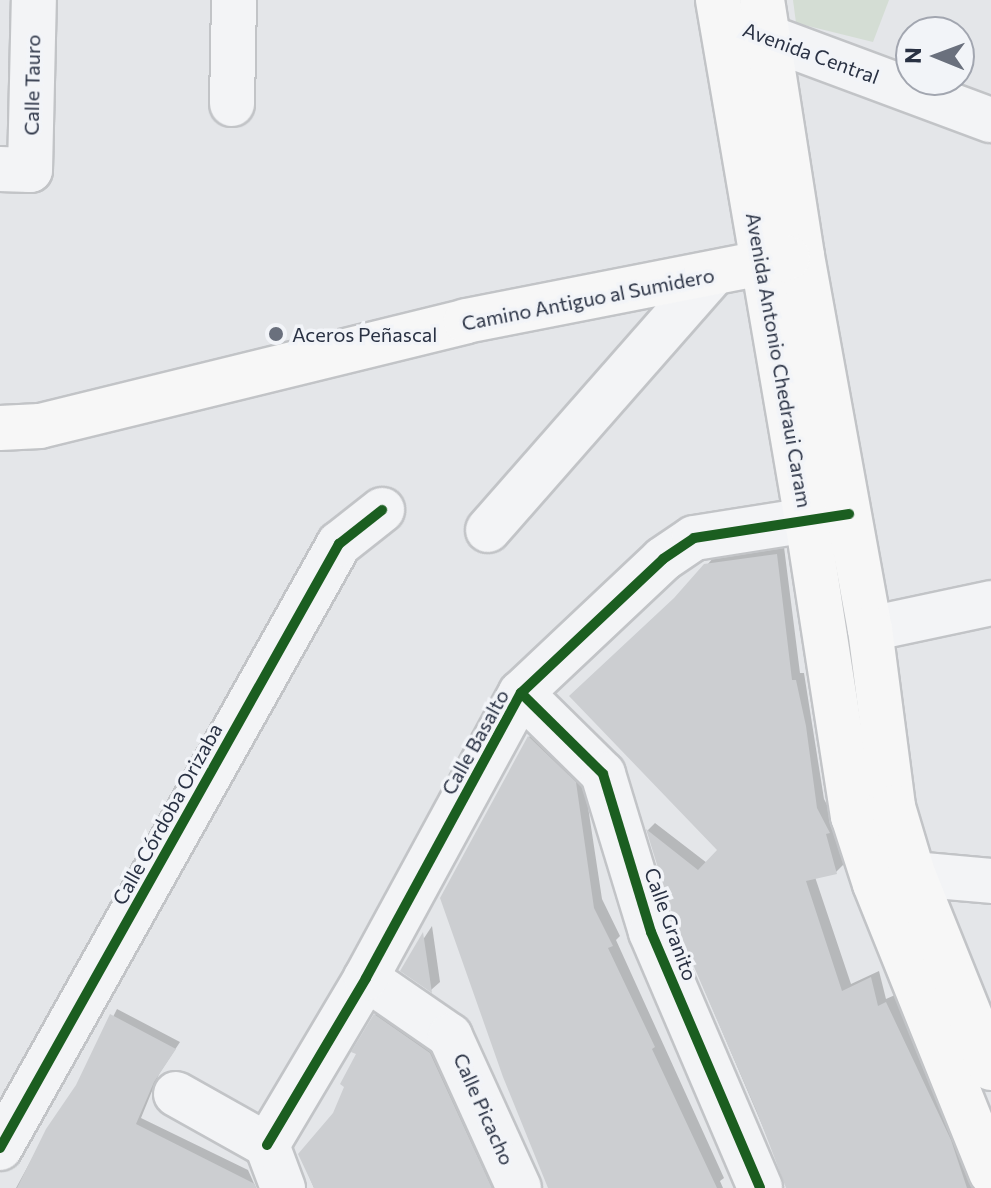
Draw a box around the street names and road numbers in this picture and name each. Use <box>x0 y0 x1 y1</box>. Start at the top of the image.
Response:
street label: Avenida Central <box>740 17 882 89</box>
street label: Calle Tauro <box>19 34 45 136</box>
street label: Avenida Antonio Chedraui Caram <box>741 211 817 509</box>
street label: Camino Antiguo al Sumidero <box>460 263 716 335</box>
street label: Calle Basalto <box>436 685 514 799</box>
street label: Calle Córdoba Orizaba <box>107 719 227 909</box>
street label: Calle Granito <box>640 864 702 984</box>
street label: Calle Picacho <box>449 1049 519 1169</box>

